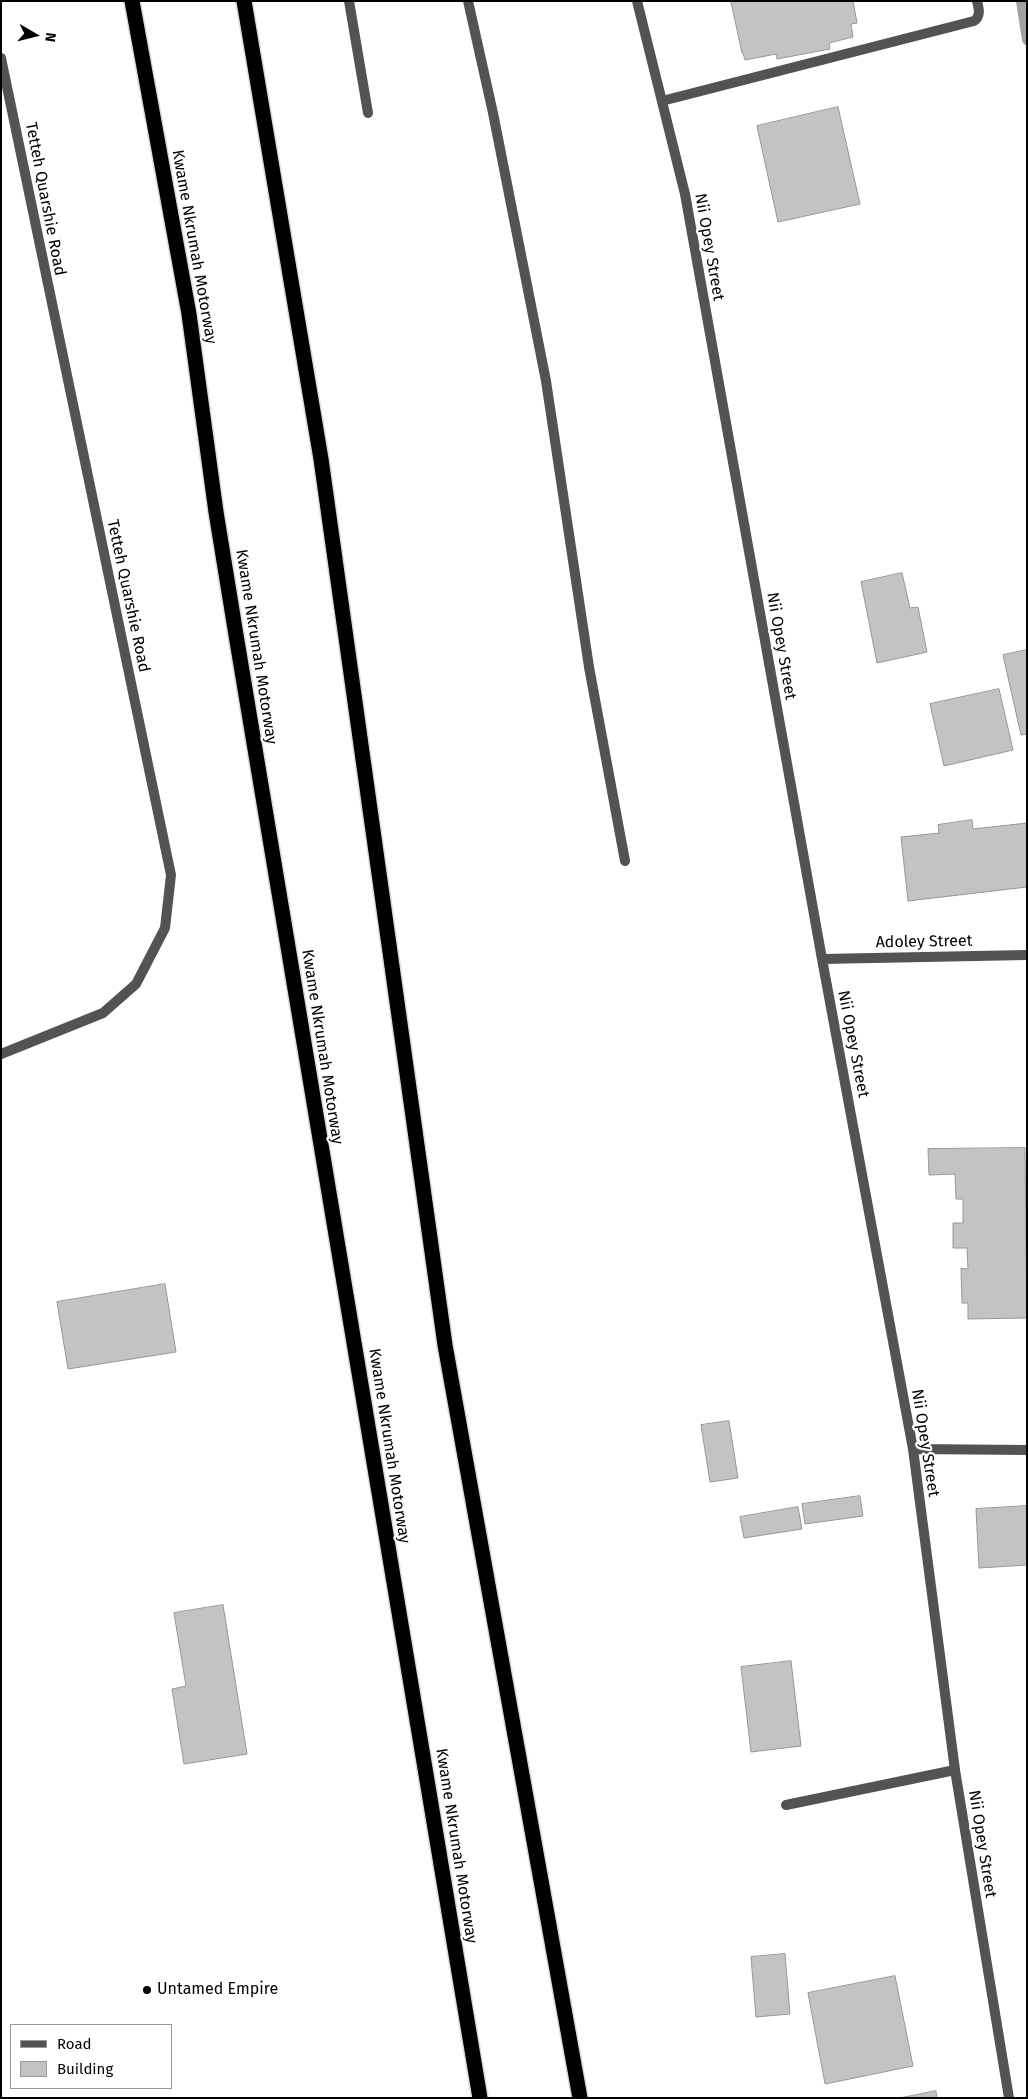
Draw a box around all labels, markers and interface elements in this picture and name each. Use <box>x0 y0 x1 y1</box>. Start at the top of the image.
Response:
north arrow <box>10 10 60 60</box>
text: N <box>41 31 59 43</box>
street label: Tetteh Quarshie Road <box>21 121 69 277</box>
street label: Kwame Nkrumah Motorway <box>167 148 221 346</box>
street label: Nii Opey Street <box>690 192 728 302</box>
street label: Tetteh Quarshie Road <box>102 518 154 674</box>
street label: Kwame Nkrumah Motorway <box>231 548 281 746</box>
street label: Nii Opey Street <box>762 591 800 701</box>
street label: Adoley Street <box>875 932 973 952</box>
street label: Kwame Nkrumah Motorway <box>297 948 347 1146</box>
street label: Nii Opey Street <box>833 989 873 1099</box>
street label: Kwame Nkrumah Motorway <box>364 1347 414 1545</box>
street label: Nii Opey Street <box>907 1388 943 1498</box>
street label: Kwame Nkrumah Motorway <box>431 1747 481 1945</box>
street label: Nii Opey Street <box>964 1789 1000 1899</box>
place label: Untamed Empire <box>157 1980 278 2000</box>
marker: Untamed Empire <box>141 1984 153 1996</box>
legend <box>10 2024 172 2089</box>
text: Road <box>57 2035 92 2053</box>
text: Building <box>57 2060 113 2078</box>

